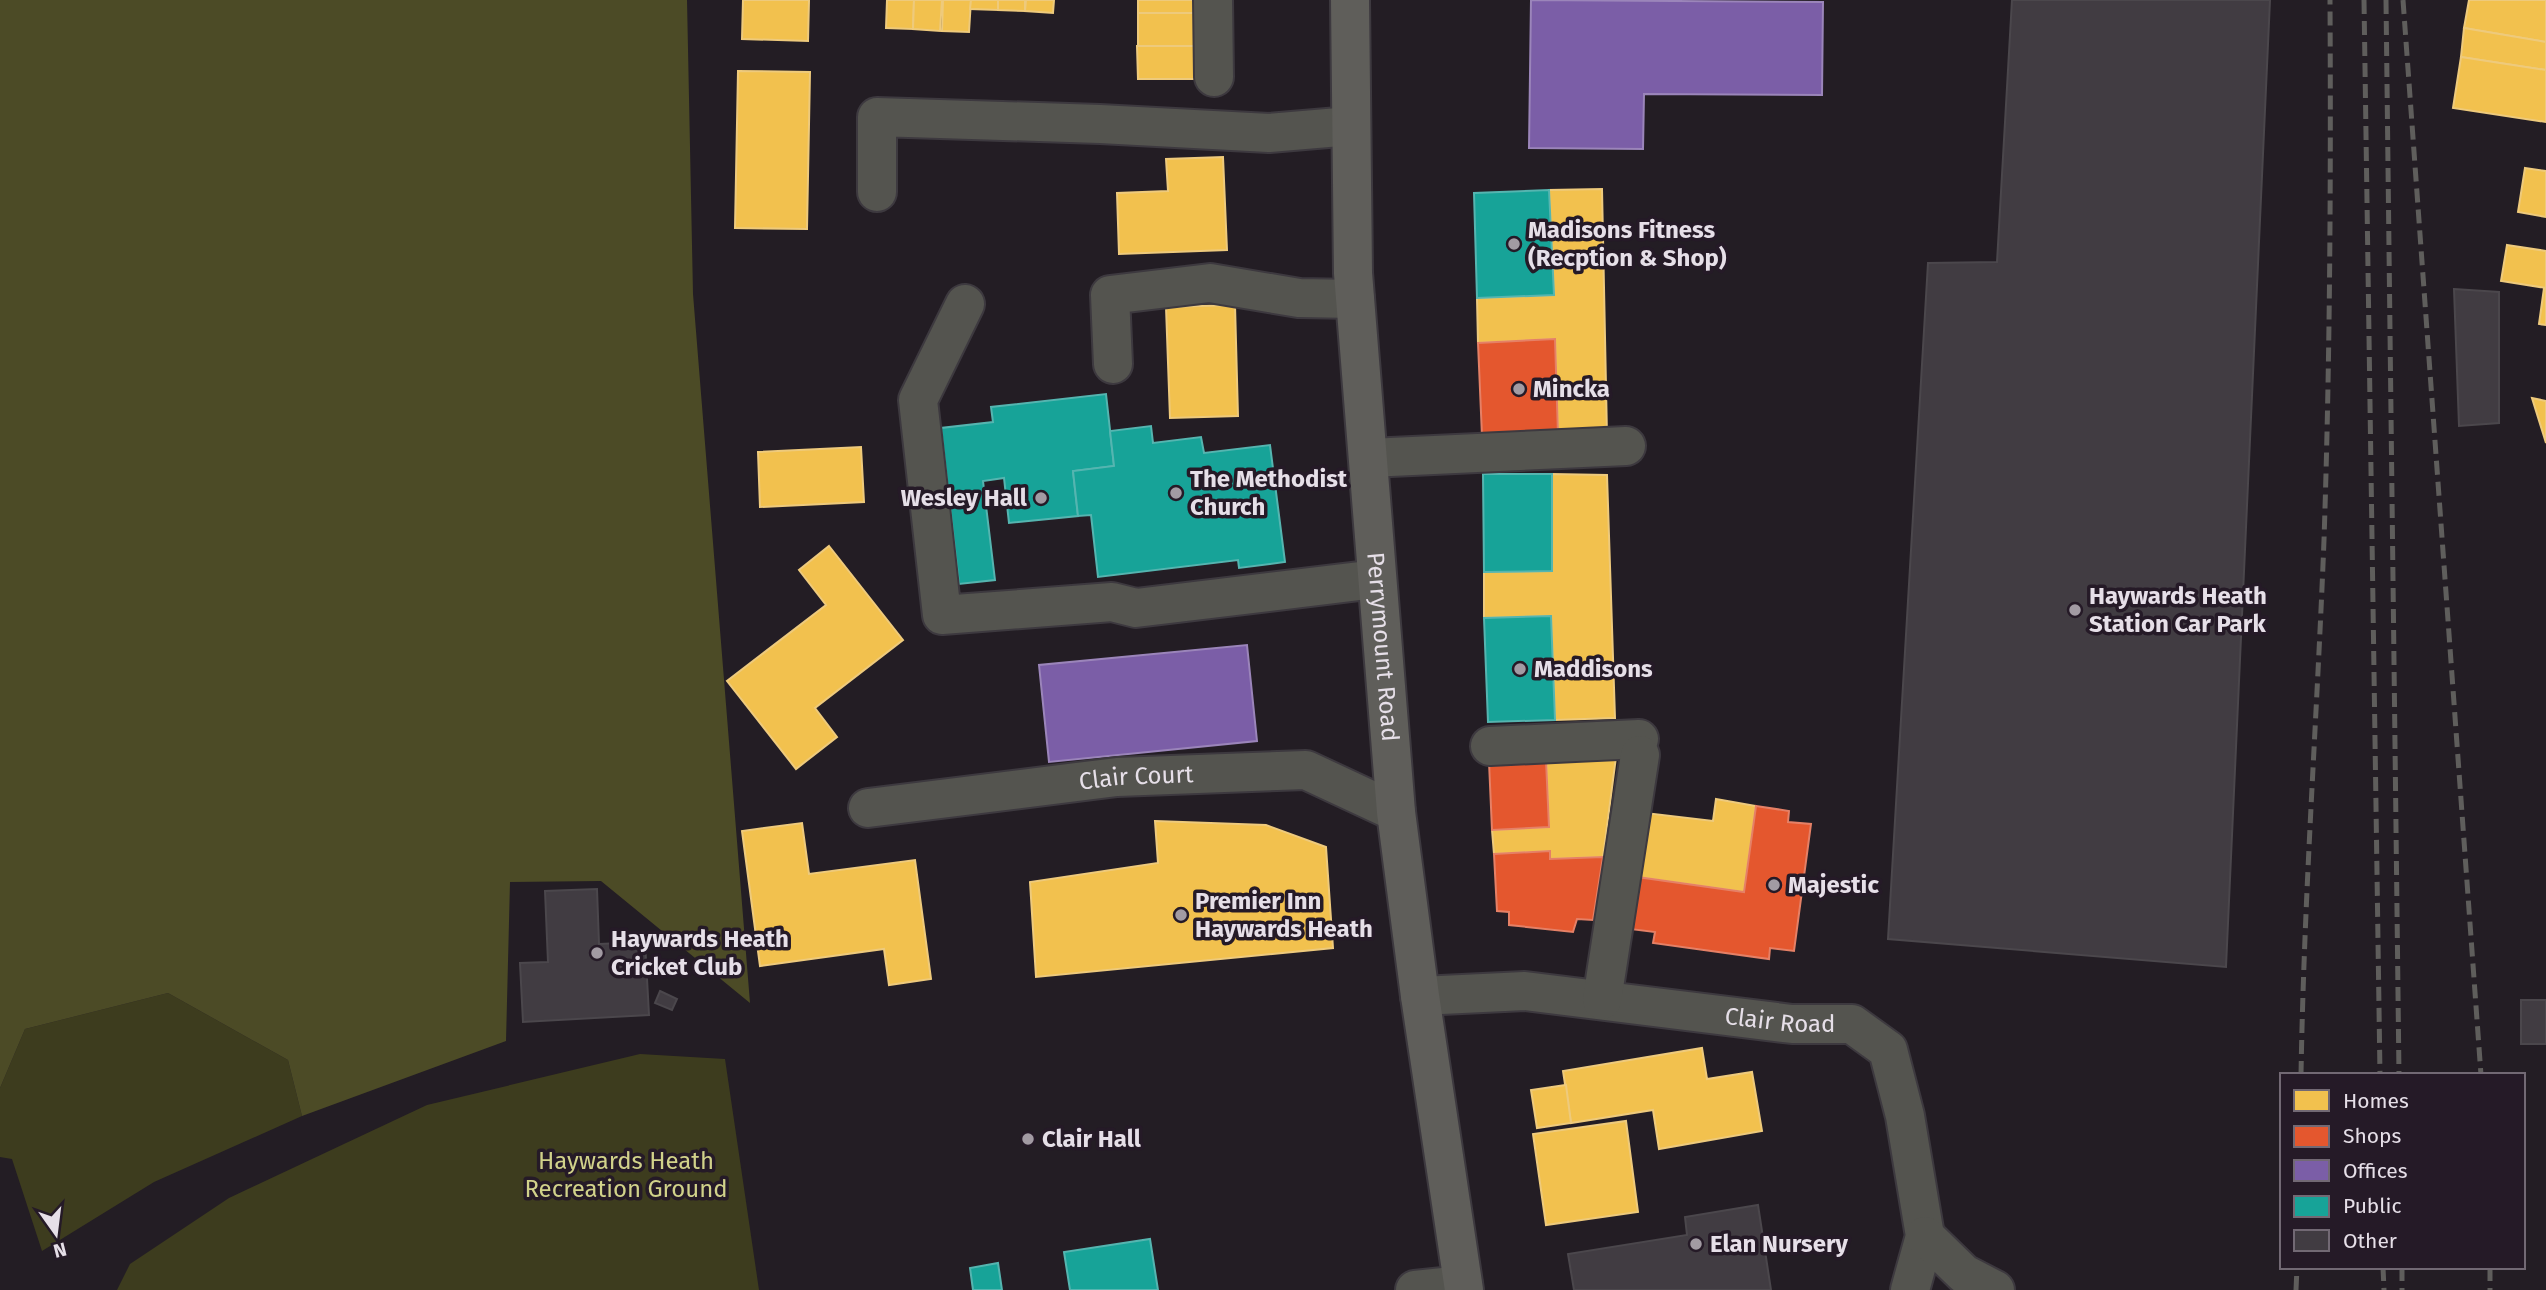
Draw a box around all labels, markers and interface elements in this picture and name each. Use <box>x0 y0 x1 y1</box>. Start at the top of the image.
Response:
place label: Madisons Fitness (Recption & Shop) <box>1528 216 1727 272</box>
marker: Madisons Fitness (Recption & Shop) <box>1506 236 1522 252</box>
place label: Mincka <box>1533 375 1610 403</box>
marker: Mincka <box>1511 381 1527 397</box>
place label: The Methodist Church <box>1190 465 1348 521</box>
place label: Wesley Hall <box>901 484 1028 512</box>
marker: The Methodist Church <box>1168 485 1184 501</box>
marker: Wesley Hall <box>1033 490 1049 506</box>
street label: Perrymount Road <box>1361 551 1404 742</box>
place label: Haywards Heath Station Car Park <box>2089 582 2267 638</box>
marker: Haywards Heath Station Car Park <box>2067 602 2083 618</box>
place label: Maddisons <box>1534 655 1653 683</box>
marker: Maddisons <box>1512 661 1528 677</box>
street label: Clair Court <box>1077 760 1194 796</box>
place label: Majestic <box>1788 871 1879 899</box>
marker: Majestic <box>1766 877 1782 893</box>
place label: Premier Inn Haywards Heath <box>1195 887 1373 943</box>
marker: Premier Inn Haywards Heath <box>1173 907 1189 923</box>
place label: Haywards Heath Cricket Club <box>611 925 789 981</box>
marker: Haywards Heath Cricket Club <box>589 945 605 961</box>
street label: Clair Road <box>1723 1002 1835 1038</box>
legend <box>2280 1073 2525 1269</box>
text: Homes <box>2343 1088 2409 1114</box>
text: Shops <box>2343 1123 2401 1149</box>
place label: Clair Hall <box>1042 1125 1142 1153</box>
marker: Clair Hall <box>1020 1131 1036 1147</box>
park label: Haywards Heath Recreation Ground <box>524 1147 728 1203</box>
text: Offices <box>2343 1158 2408 1184</box>
text: Public <box>2343 1193 2401 1219</box>
north arrow <box>21 1199 91 1269</box>
text: Other <box>2343 1228 2397 1254</box>
place label: Elan Nursery <box>1710 1230 1849 1258</box>
marker: Elan Nursery <box>1688 1236 1704 1252</box>
text: N <box>51 1237 69 1263</box>

